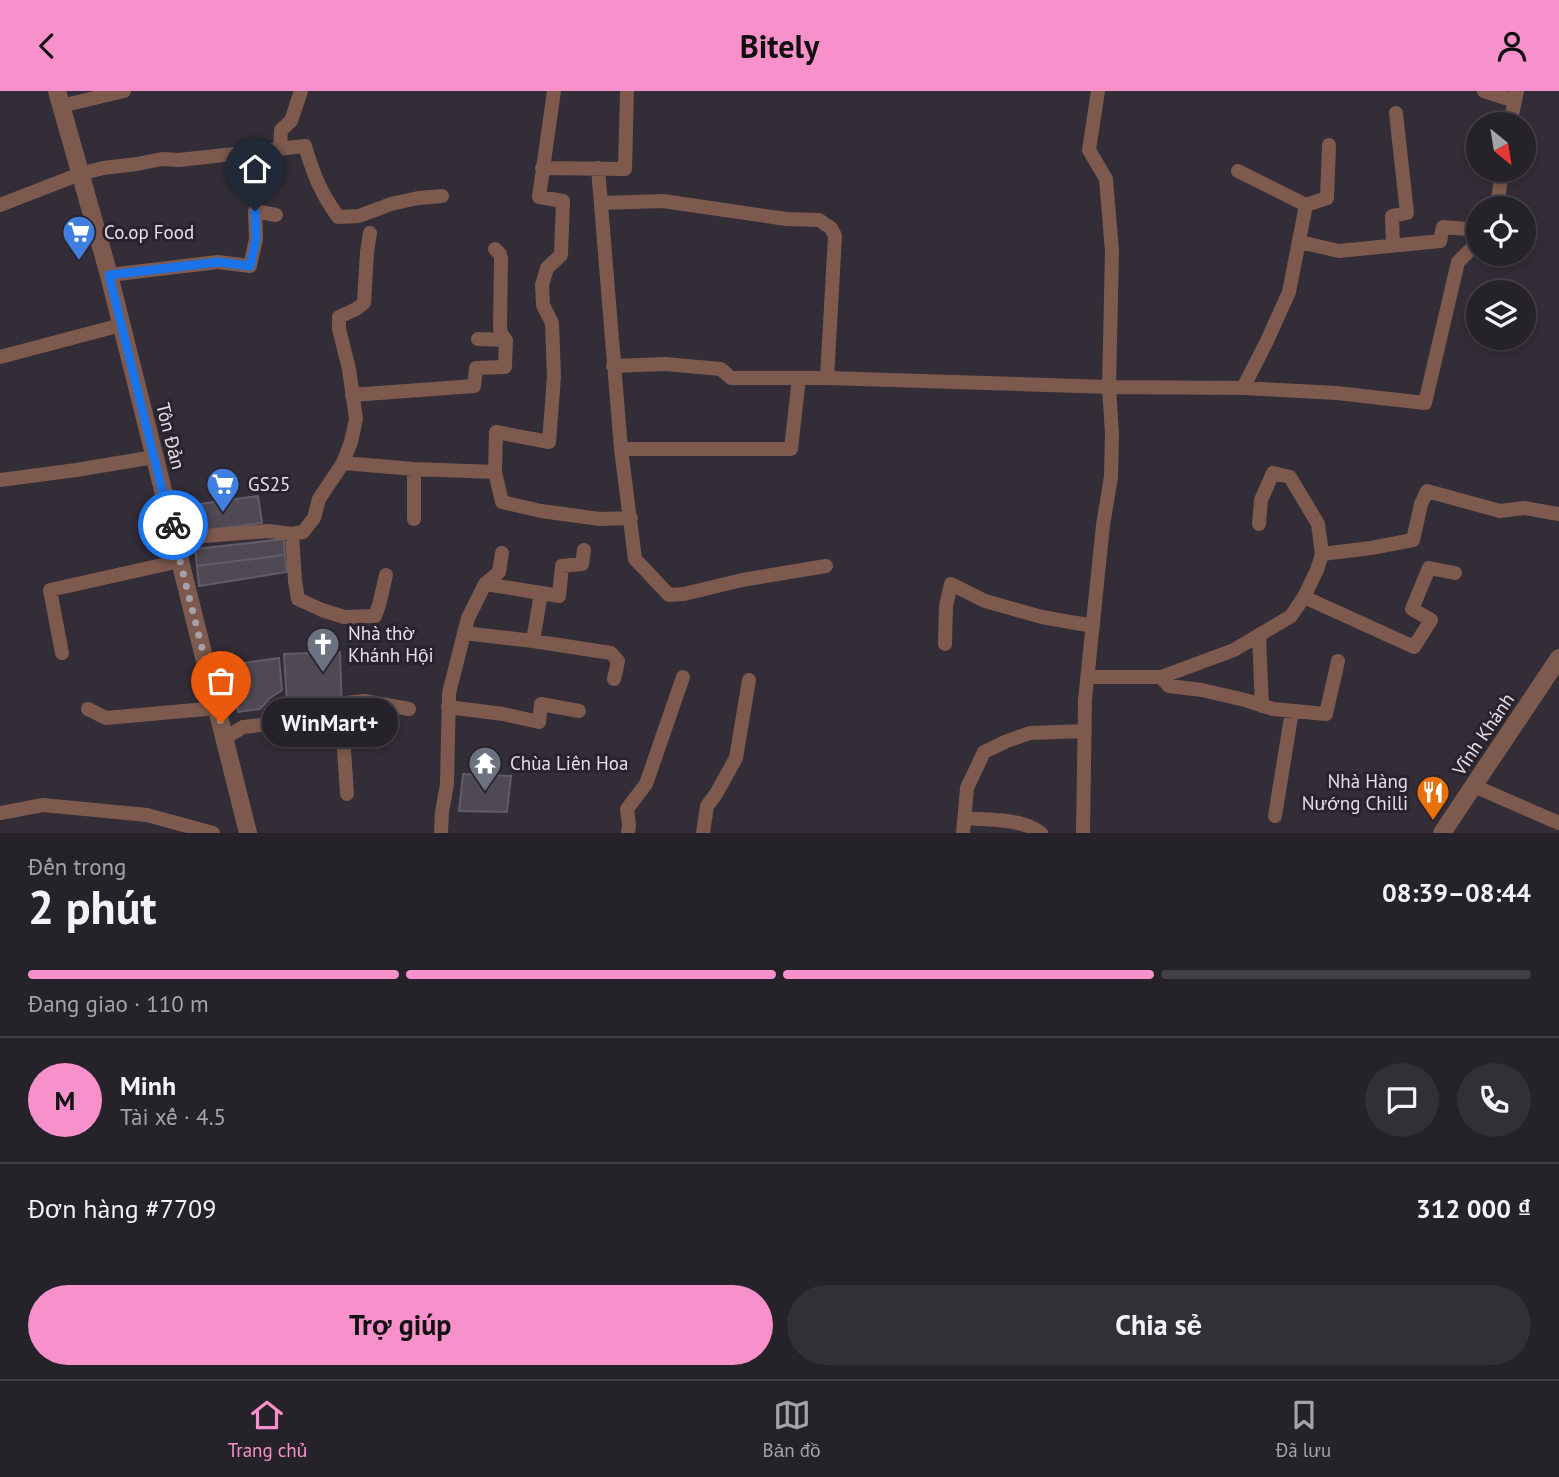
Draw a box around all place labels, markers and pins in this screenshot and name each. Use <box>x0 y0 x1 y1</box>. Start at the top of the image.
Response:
pin <box>225 139 285 211</box>
supermarket icon: Co.op Food <box>60 213 98 262</box>
place label: Co.op Food <box>104 220 194 244</box>
supermarket icon: GS25 <box>204 465 242 514</box>
place label: GS25 <box>248 472 290 496</box>
place label: Nhà thờ Khánh Hội <box>348 621 434 667</box>
church icon: Nhà thờ Khánh Hội <box>304 625 342 674</box>
pin <box>191 651 251 723</box>
callout: WinMart+ <box>263 699 400 747</box>
temple icon: Chùa Liên Hoa <box>466 744 504 793</box>
place label: Chùa Liên Hoa <box>510 751 628 775</box>
place label: Nhà Hàng Nướng Chilli <box>1302 769 1408 815</box>
restaurant icon: Nhà Hàng Nướng Chilli <box>1414 773 1452 822</box>

